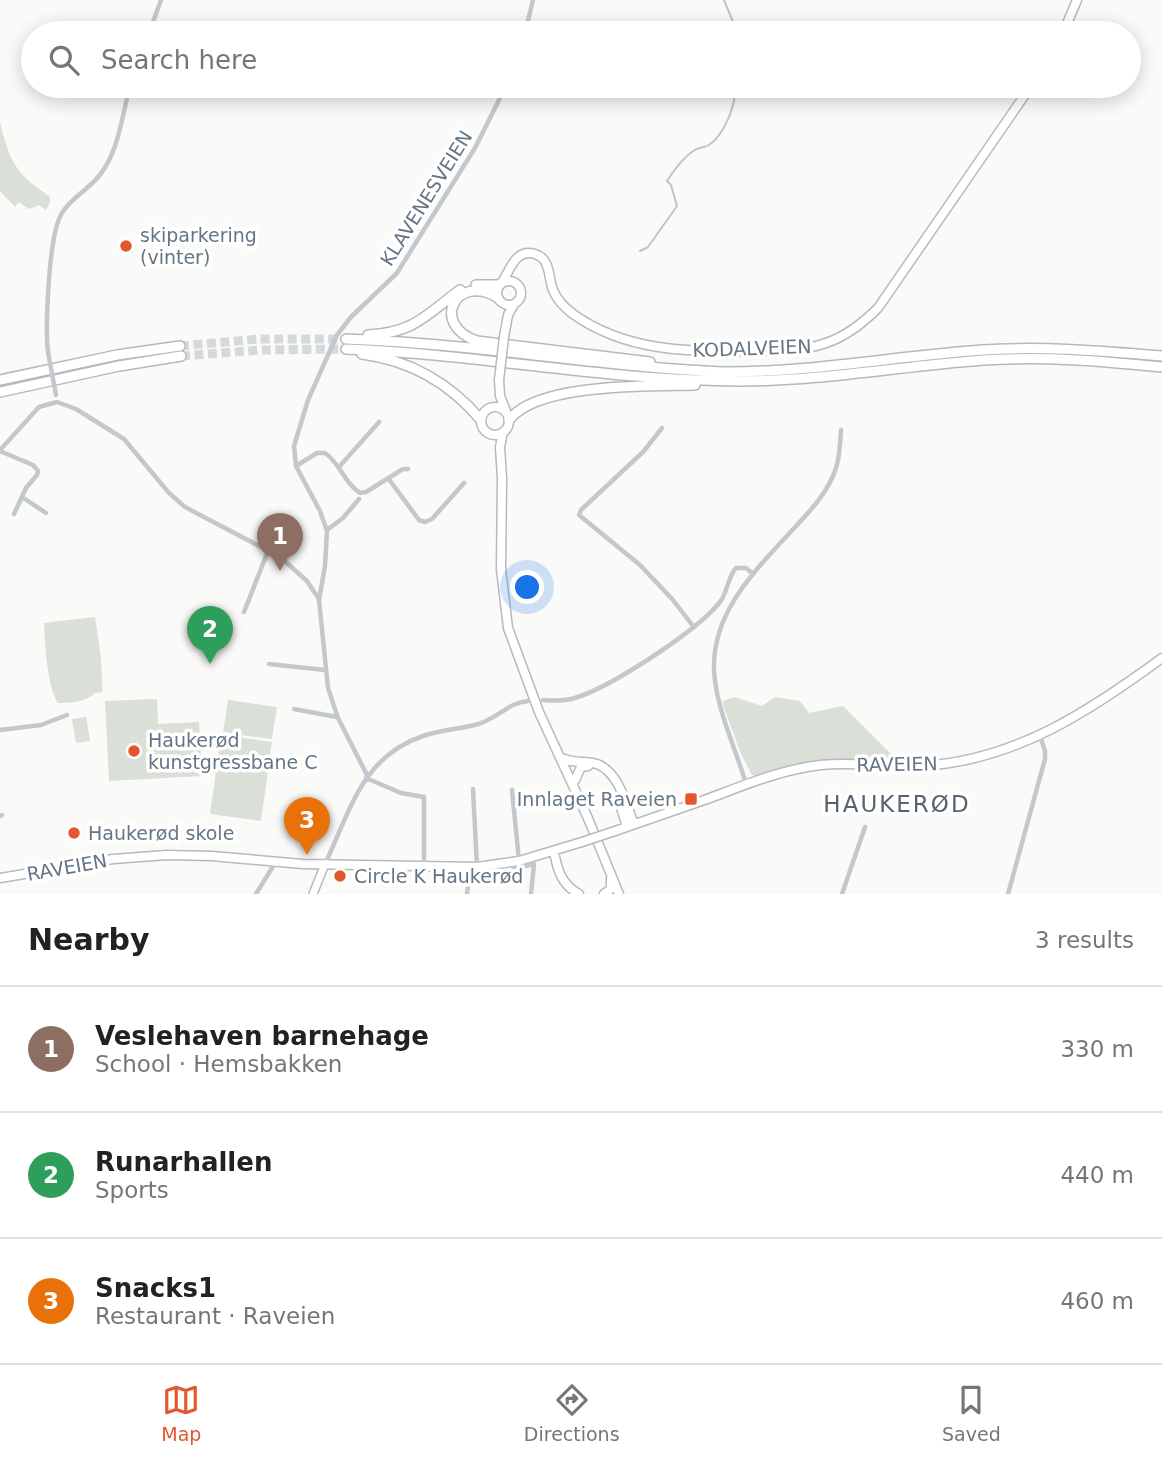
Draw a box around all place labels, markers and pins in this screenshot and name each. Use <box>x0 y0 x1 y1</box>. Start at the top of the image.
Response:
place label: skiparkering (vinter) <box>140 224 257 268</box>
marker: skiparkering (vinter) <box>118 238 134 254</box>
pin: 1 <box>257 513 303 571</box>
pin: 2 <box>187 606 233 664</box>
place label: Haukerød kunstgressbane C <box>148 729 318 773</box>
marker: Haukerød kunstgressbane C <box>126 743 142 759</box>
place label: Innlaget Raveien <box>517 788 677 810</box>
marker: Innlaget Raveien <box>683 791 699 807</box>
pin: 3 <box>284 797 330 855</box>
place label: Haukerød skole <box>88 822 234 844</box>
marker: Haukerød skole <box>66 825 82 841</box>
place label: Circle K Haukerød <box>354 865 523 887</box>
marker: Circle K Haukerød <box>332 868 348 884</box>

